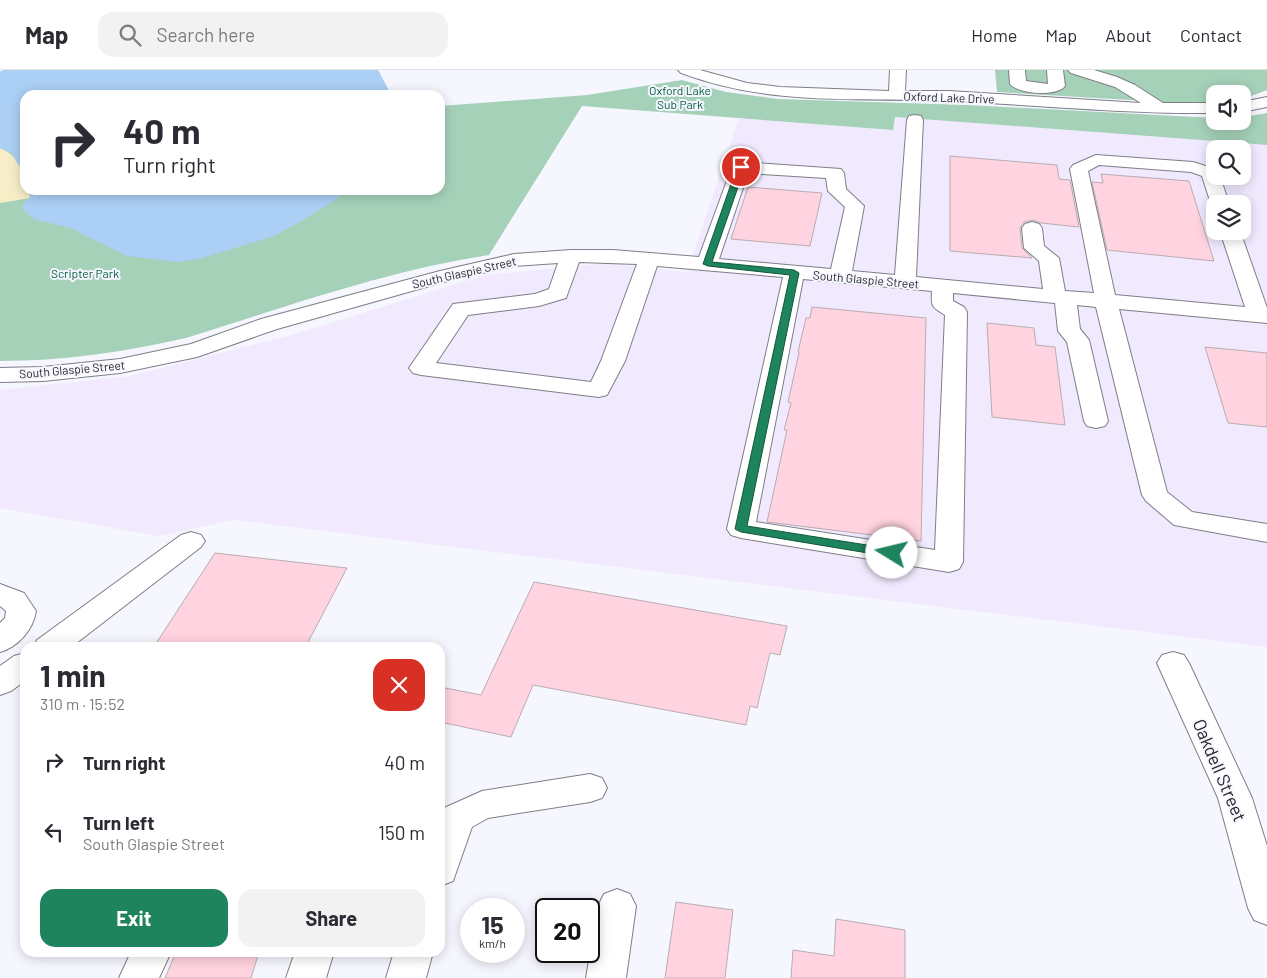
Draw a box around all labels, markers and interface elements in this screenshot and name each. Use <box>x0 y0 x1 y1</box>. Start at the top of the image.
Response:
search box <box>98 12 448 57</box>
text: Map <box>25 20 68 49</box>
icon: search <box>116 21 144 49</box>
text: Search here <box>156 23 255 46</box>
text: Home <box>971 24 1017 46</box>
text: Map <box>1045 24 1077 46</box>
text: About <box>1105 24 1152 46</box>
text: Contact <box>1180 24 1242 46</box>
park label: Oxford Lake Sub Park <box>649 83 711 111</box>
map controls <box>1206 85 1251 240</box>
button: sound <box>1206 85 1251 130</box>
street label: Oxford Lake Drive <box>903 88 995 106</box>
text: 40 m <box>123 109 200 151</box>
icon: right <box>40 110 105 175</box>
button: search <box>1206 140 1251 185</box>
pin <box>720 146 762 188</box>
text: Turn right <box>123 151 216 177</box>
icon: arrive <box>727 153 755 181</box>
button: layers <box>1206 195 1251 240</box>
street label: South Glaspie Street <box>411 253 517 291</box>
park label: Scripter Park <box>51 266 119 280</box>
street label: South Glaspie Street <box>812 267 920 291</box>
street label: South Glaspie Street <box>18 357 126 381</box>
position arrow <box>865 526 917 578</box>
text: 1 min <box>40 657 106 693</box>
button: close <box>373 659 425 711</box>
text: 310 m · 15:52 <box>40 694 125 713</box>
street label: Oakdell Street <box>1189 715 1251 825</box>
icon: right <box>40 748 68 776</box>
text: Turn right <box>83 751 165 774</box>
text: 40 m <box>384 751 425 774</box>
text: Turn left <box>83 811 154 834</box>
icon: left <box>40 818 68 846</box>
text: 150 m <box>378 821 425 844</box>
text: South Glaspie Street <box>83 834 225 853</box>
button: Exit <box>40 889 228 947</box>
button: Share <box>238 889 425 947</box>
speed limit sign: 20 <box>535 898 600 963</box>
text: 15 <box>481 909 504 939</box>
text: km/h <box>479 936 506 950</box>

